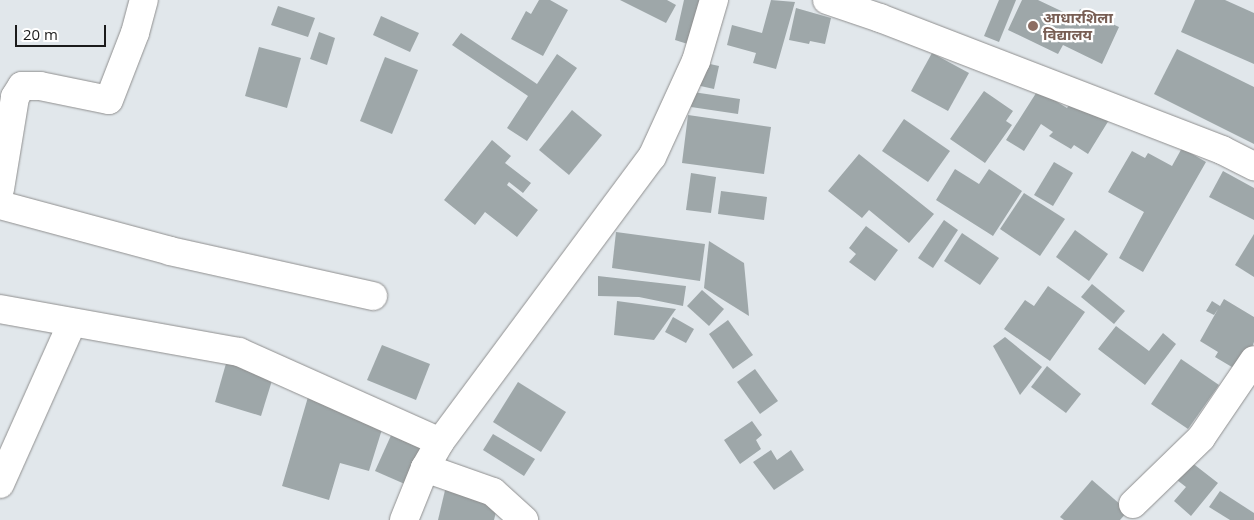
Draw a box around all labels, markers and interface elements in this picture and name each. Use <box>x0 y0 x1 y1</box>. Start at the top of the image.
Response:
place label: आधारशिला विद्यालय <box>1043 8 1113 43</box>
scale bar <box>18 15 109 47</box>
marker: आधारशिला विद्यालय <box>1027 20 1039 32</box>
text: 20 m <box>23 24 58 44</box>

